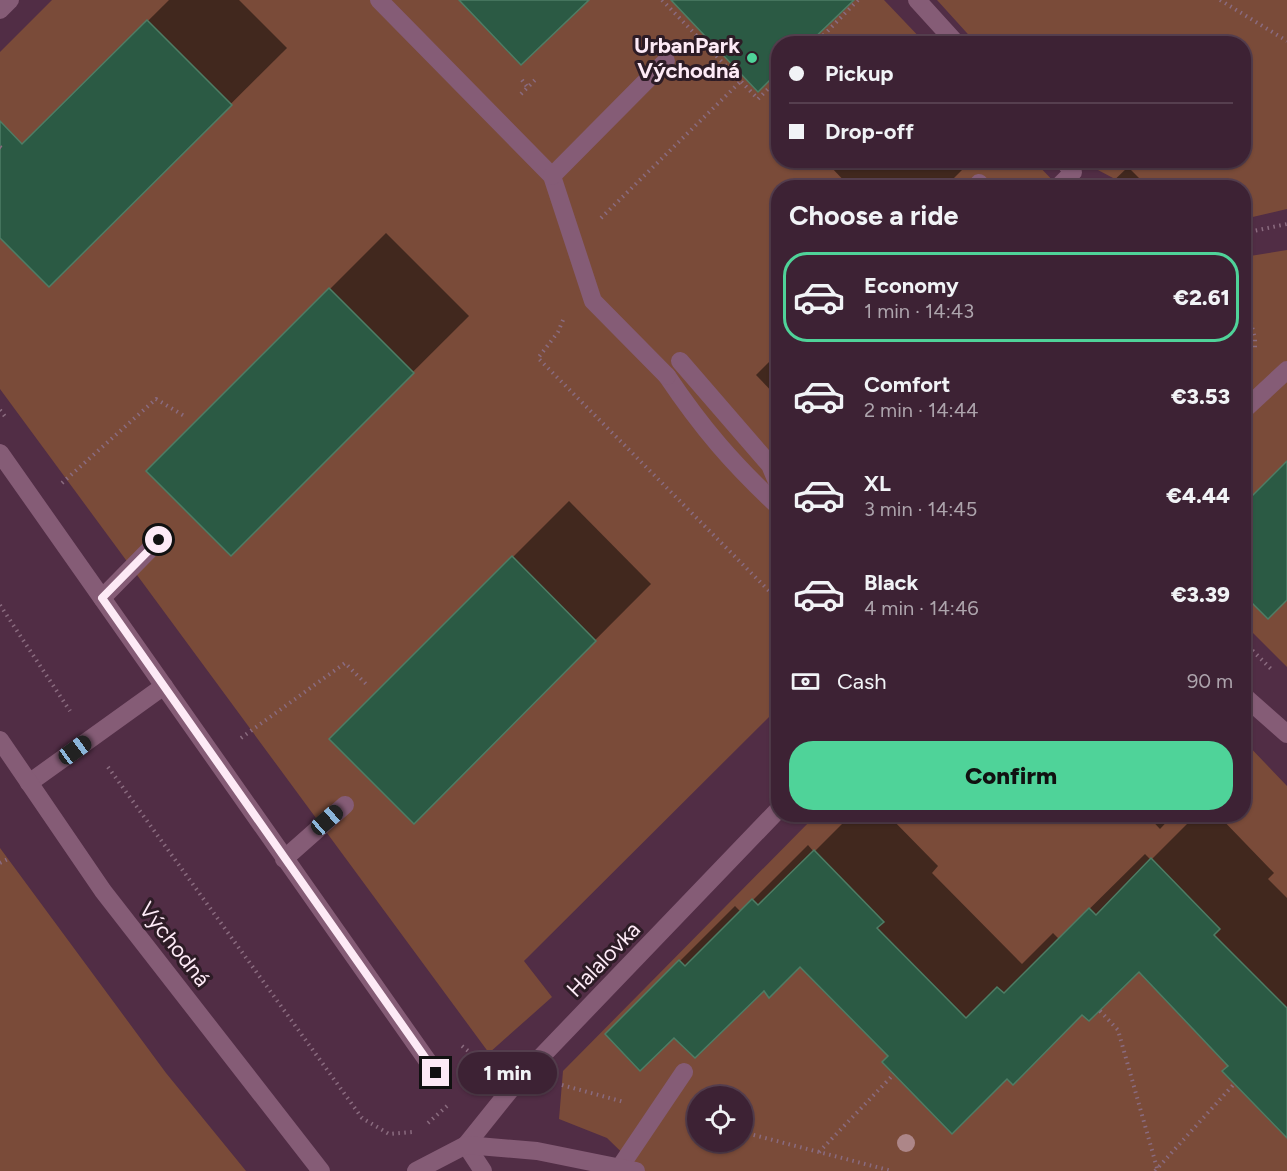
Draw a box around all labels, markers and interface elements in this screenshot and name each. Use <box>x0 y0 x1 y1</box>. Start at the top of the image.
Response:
place label: UrbanPark Východná <box>634 32 740 84</box>
marker: UrbanPark Východná <box>745 51 759 65</box>
text: Pickup <box>825 60 894 87</box>
text: Drop-off <box>825 118 914 145</box>
text: Choose a ride <box>789 199 958 232</box>
icon: car <box>792 270 846 324</box>
text: Economy <box>864 272 959 299</box>
text: €2.61 <box>1173 284 1230 311</box>
text: 1 min · 14:43 <box>864 299 974 323</box>
icon: car <box>792 369 846 423</box>
text: Comfort <box>864 371 950 398</box>
text: €3.53 <box>1171 383 1230 410</box>
text: 2 min · 14:44 <box>864 398 978 422</box>
icon: car <box>792 468 846 522</box>
text: XL <box>864 470 891 497</box>
text: €4.44 <box>1166 482 1230 509</box>
text: 3 min · 14:45 <box>864 497 977 521</box>
route start <box>145 526 172 553</box>
icon: car <box>792 567 846 621</box>
text: Black <box>864 569 918 596</box>
text: €3.39 <box>1171 581 1230 608</box>
text: 4 min · 14:46 <box>864 596 979 620</box>
icon: cash <box>789 665 822 698</box>
text: Cash <box>837 668 887 695</box>
text: 90 m <box>1187 669 1233 693</box>
car <box>55 732 95 768</box>
button: Confirm <box>789 741 1233 810</box>
car <box>308 801 346 839</box>
street label: Východná <box>133 897 216 992</box>
street label: Halalovka <box>561 916 646 1003</box>
callout: 1 min <box>457 1052 556 1094</box>
route end <box>422 1059 449 1086</box>
text: 1 min <box>484 1061 531 1085</box>
map controls <box>687 1086 753 1152</box>
button: locate <box>687 1086 753 1152</box>

